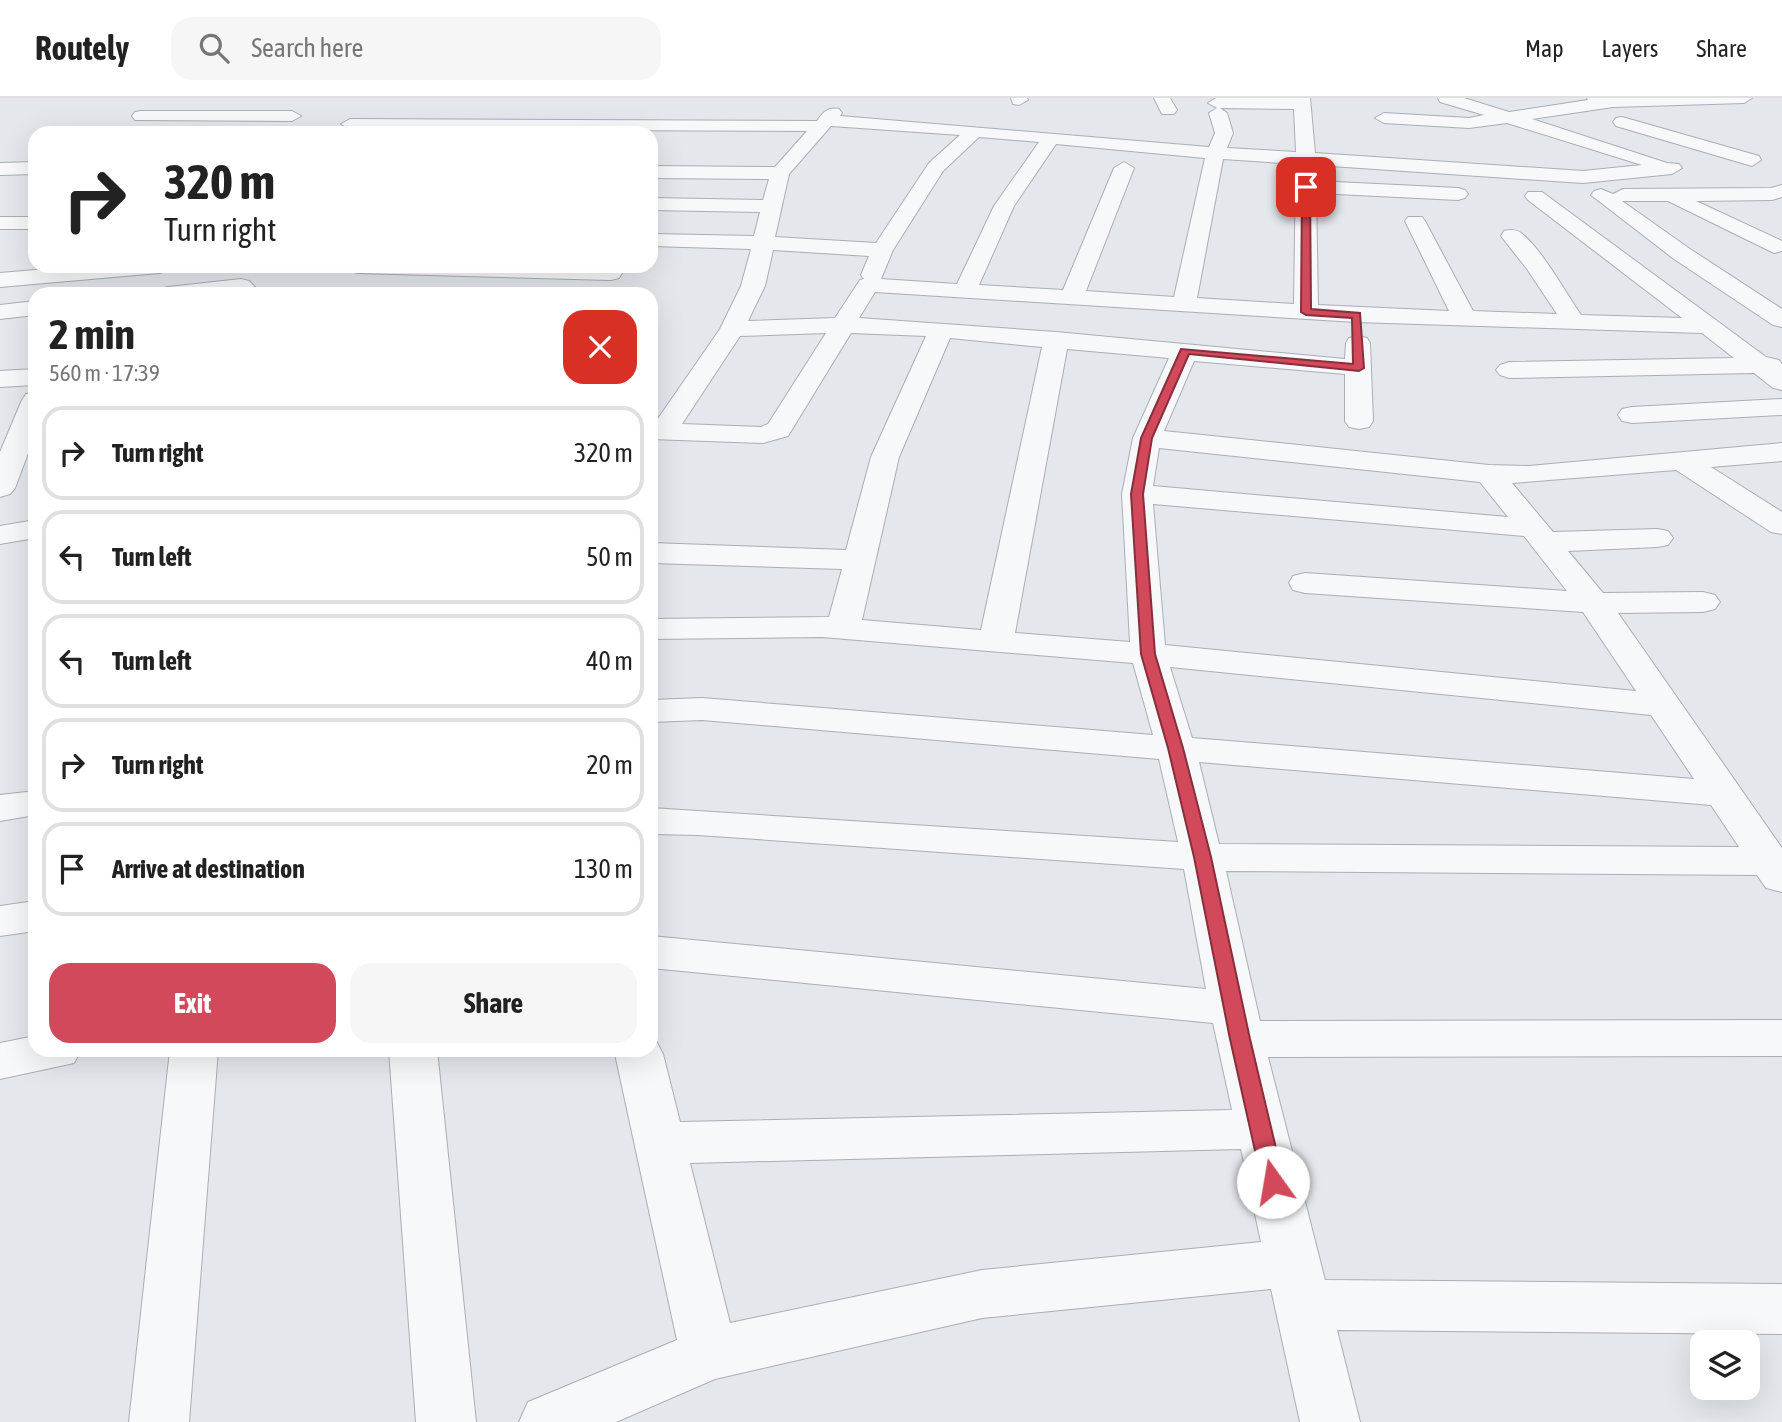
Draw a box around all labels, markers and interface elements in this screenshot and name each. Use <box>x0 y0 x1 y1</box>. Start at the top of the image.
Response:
search box <box>171 17 661 80</box>
text: Routely <box>35 29 129 67</box>
icon: search <box>195 29 233 67</box>
text: Search here <box>251 33 363 63</box>
text: Map <box>1525 35 1564 62</box>
text: Layers <box>1602 35 1658 62</box>
text: Share <box>1696 35 1747 62</box>
text: 320 m <box>164 153 275 209</box>
icon: right <box>49 154 140 245</box>
pin <box>1276 157 1336 217</box>
icon: arrive <box>1287 168 1325 206</box>
text: Turn right <box>164 211 277 248</box>
text: 2 min <box>49 310 135 358</box>
button: close <box>563 310 637 384</box>
text: 560 m · 17:39 <box>49 360 160 386</box>
icon: right <box>53 434 91 472</box>
text: Turn right <box>112 438 203 468</box>
text: 320 m <box>574 438 633 468</box>
icon: left <box>53 538 91 576</box>
text: Turn left <box>112 542 192 572</box>
text: 50 m <box>586 542 633 572</box>
icon: left <box>53 642 91 680</box>
text: Turn left <box>112 646 192 676</box>
text: 40 m <box>586 646 633 676</box>
icon: right <box>53 746 91 784</box>
text: Turn right <box>112 750 203 780</box>
text: 20 m <box>586 750 633 780</box>
icon: arrive <box>53 850 91 888</box>
text: Arrive at destination <box>112 854 305 884</box>
text: 130 m <box>574 854 633 884</box>
button: Exit <box>49 963 336 1043</box>
button: Share <box>350 963 637 1043</box>
position arrow <box>1236 1145 1310 1219</box>
map controls <box>1690 1330 1760 1400</box>
button: layers <box>1690 1330 1760 1400</box>

